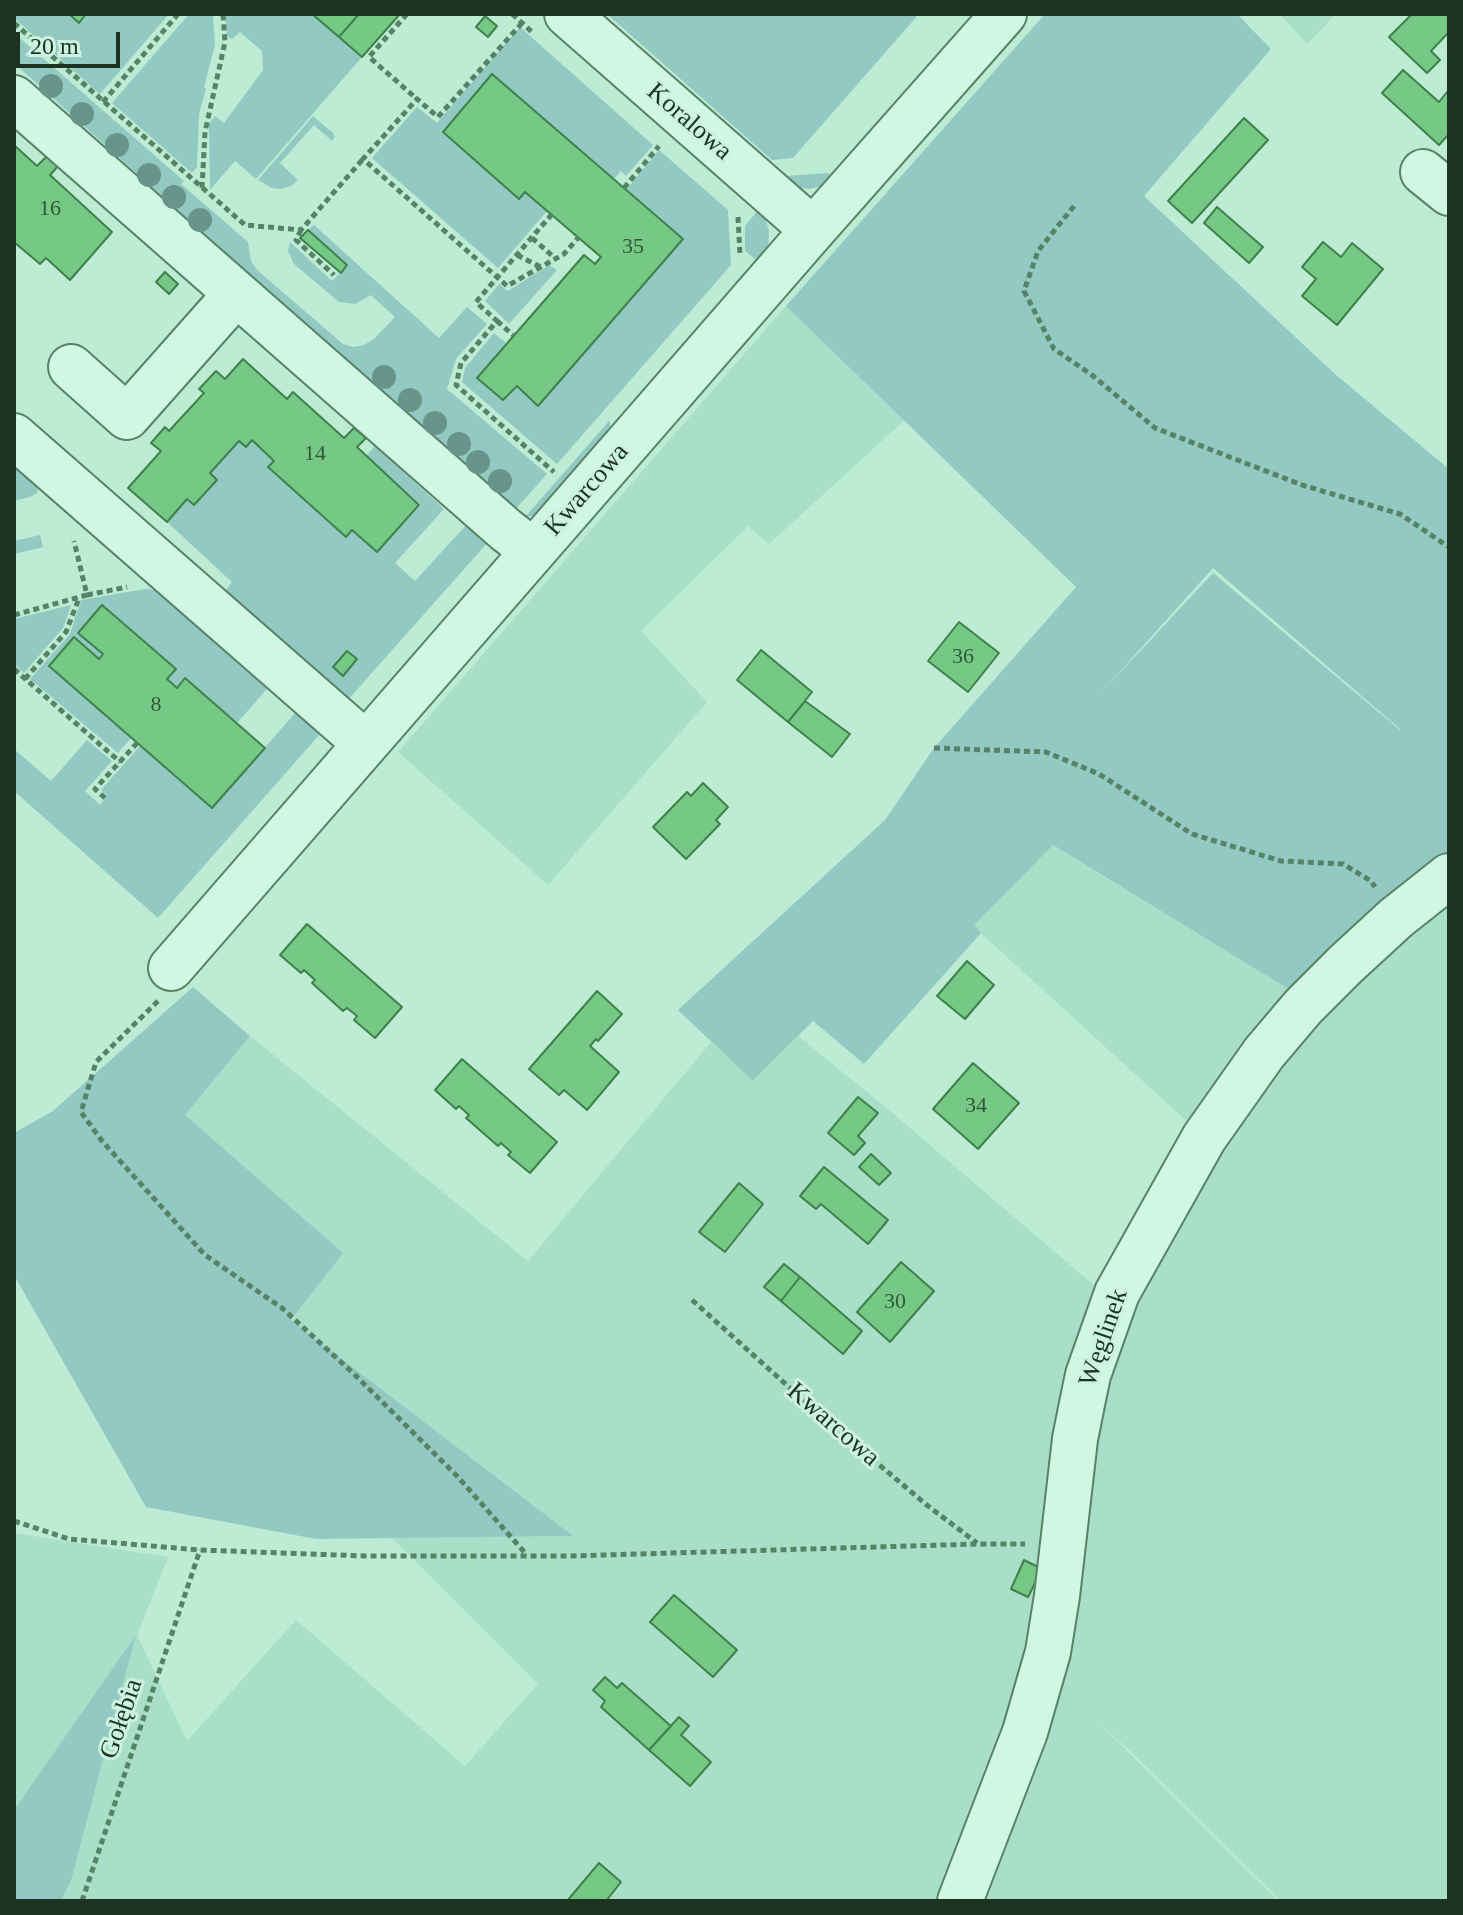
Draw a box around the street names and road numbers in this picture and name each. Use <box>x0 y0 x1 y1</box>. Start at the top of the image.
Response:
street label: Koralowa <box>640 77 738 167</box>
street label: Kwarcowa <box>538 437 636 543</box>
street label: Węglinek <box>1073 1285 1135 1391</box>
street label: Kwarcowa <box>780 1376 886 1474</box>
street label: Gołębia <box>94 1675 150 1763</box>

